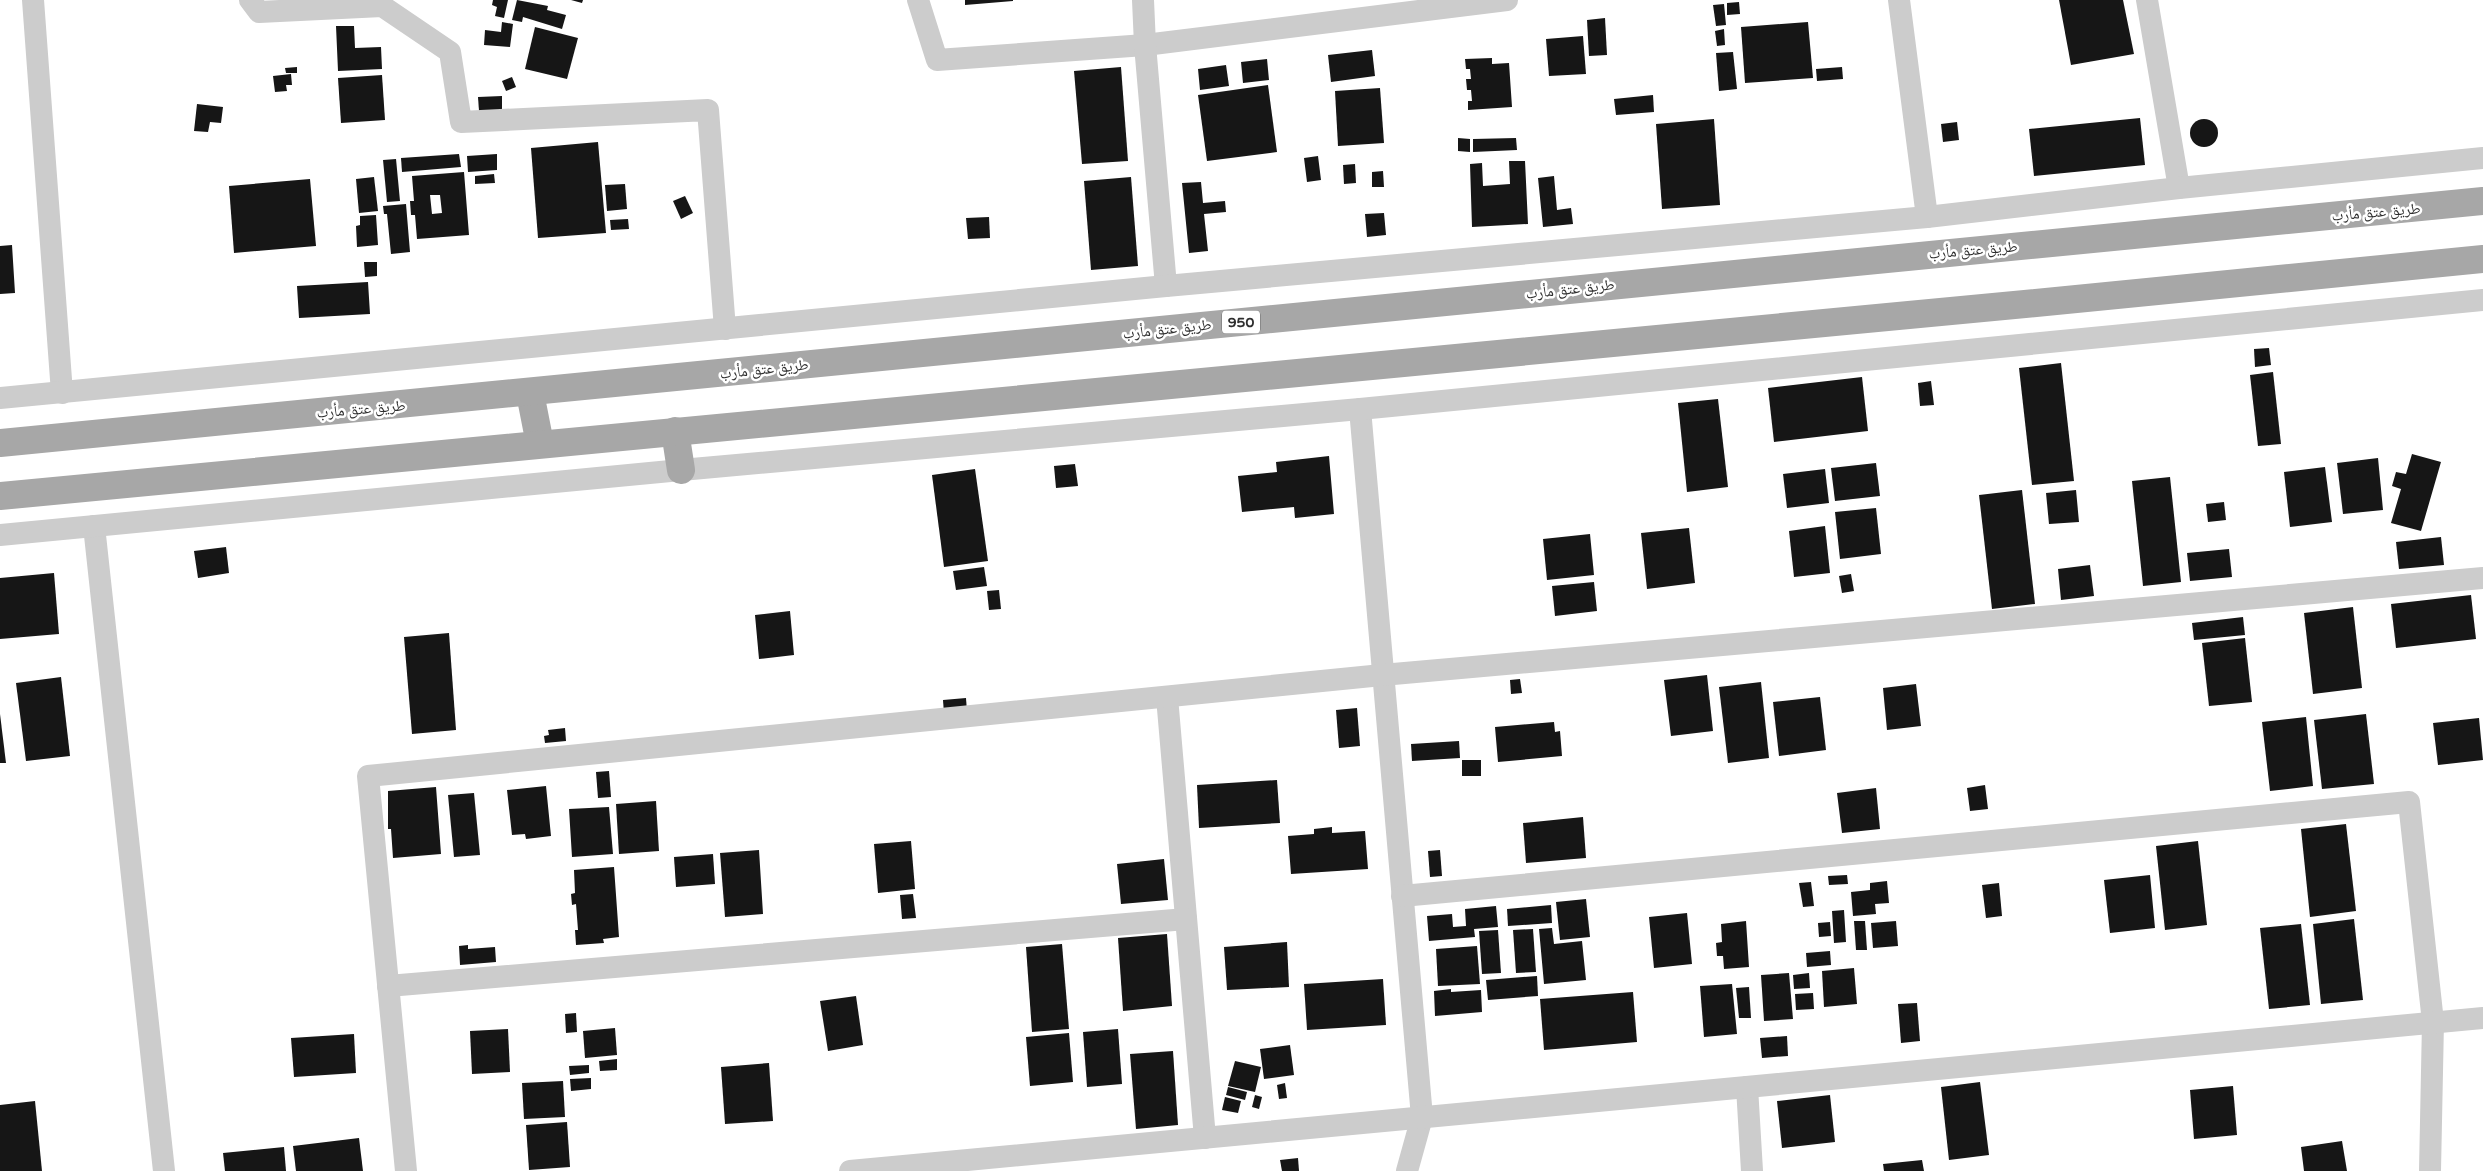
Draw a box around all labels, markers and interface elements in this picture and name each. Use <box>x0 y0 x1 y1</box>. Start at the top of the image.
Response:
street label: طريق عتق مأرب <box>2331 199 2421 226</box>
street label: طريق عتق مأرب <box>1928 237 2018 264</box>
street label: طريق عتق مأرب <box>1525 275 1615 304</box>
road number: 950 <box>1222 311 1260 334</box>
street label: طريق عتق مأرب <box>1122 315 1212 344</box>
street label: طريق عتق مأرب <box>719 355 809 384</box>
street label: طريق عتق مأرب <box>316 396 406 423</box>

